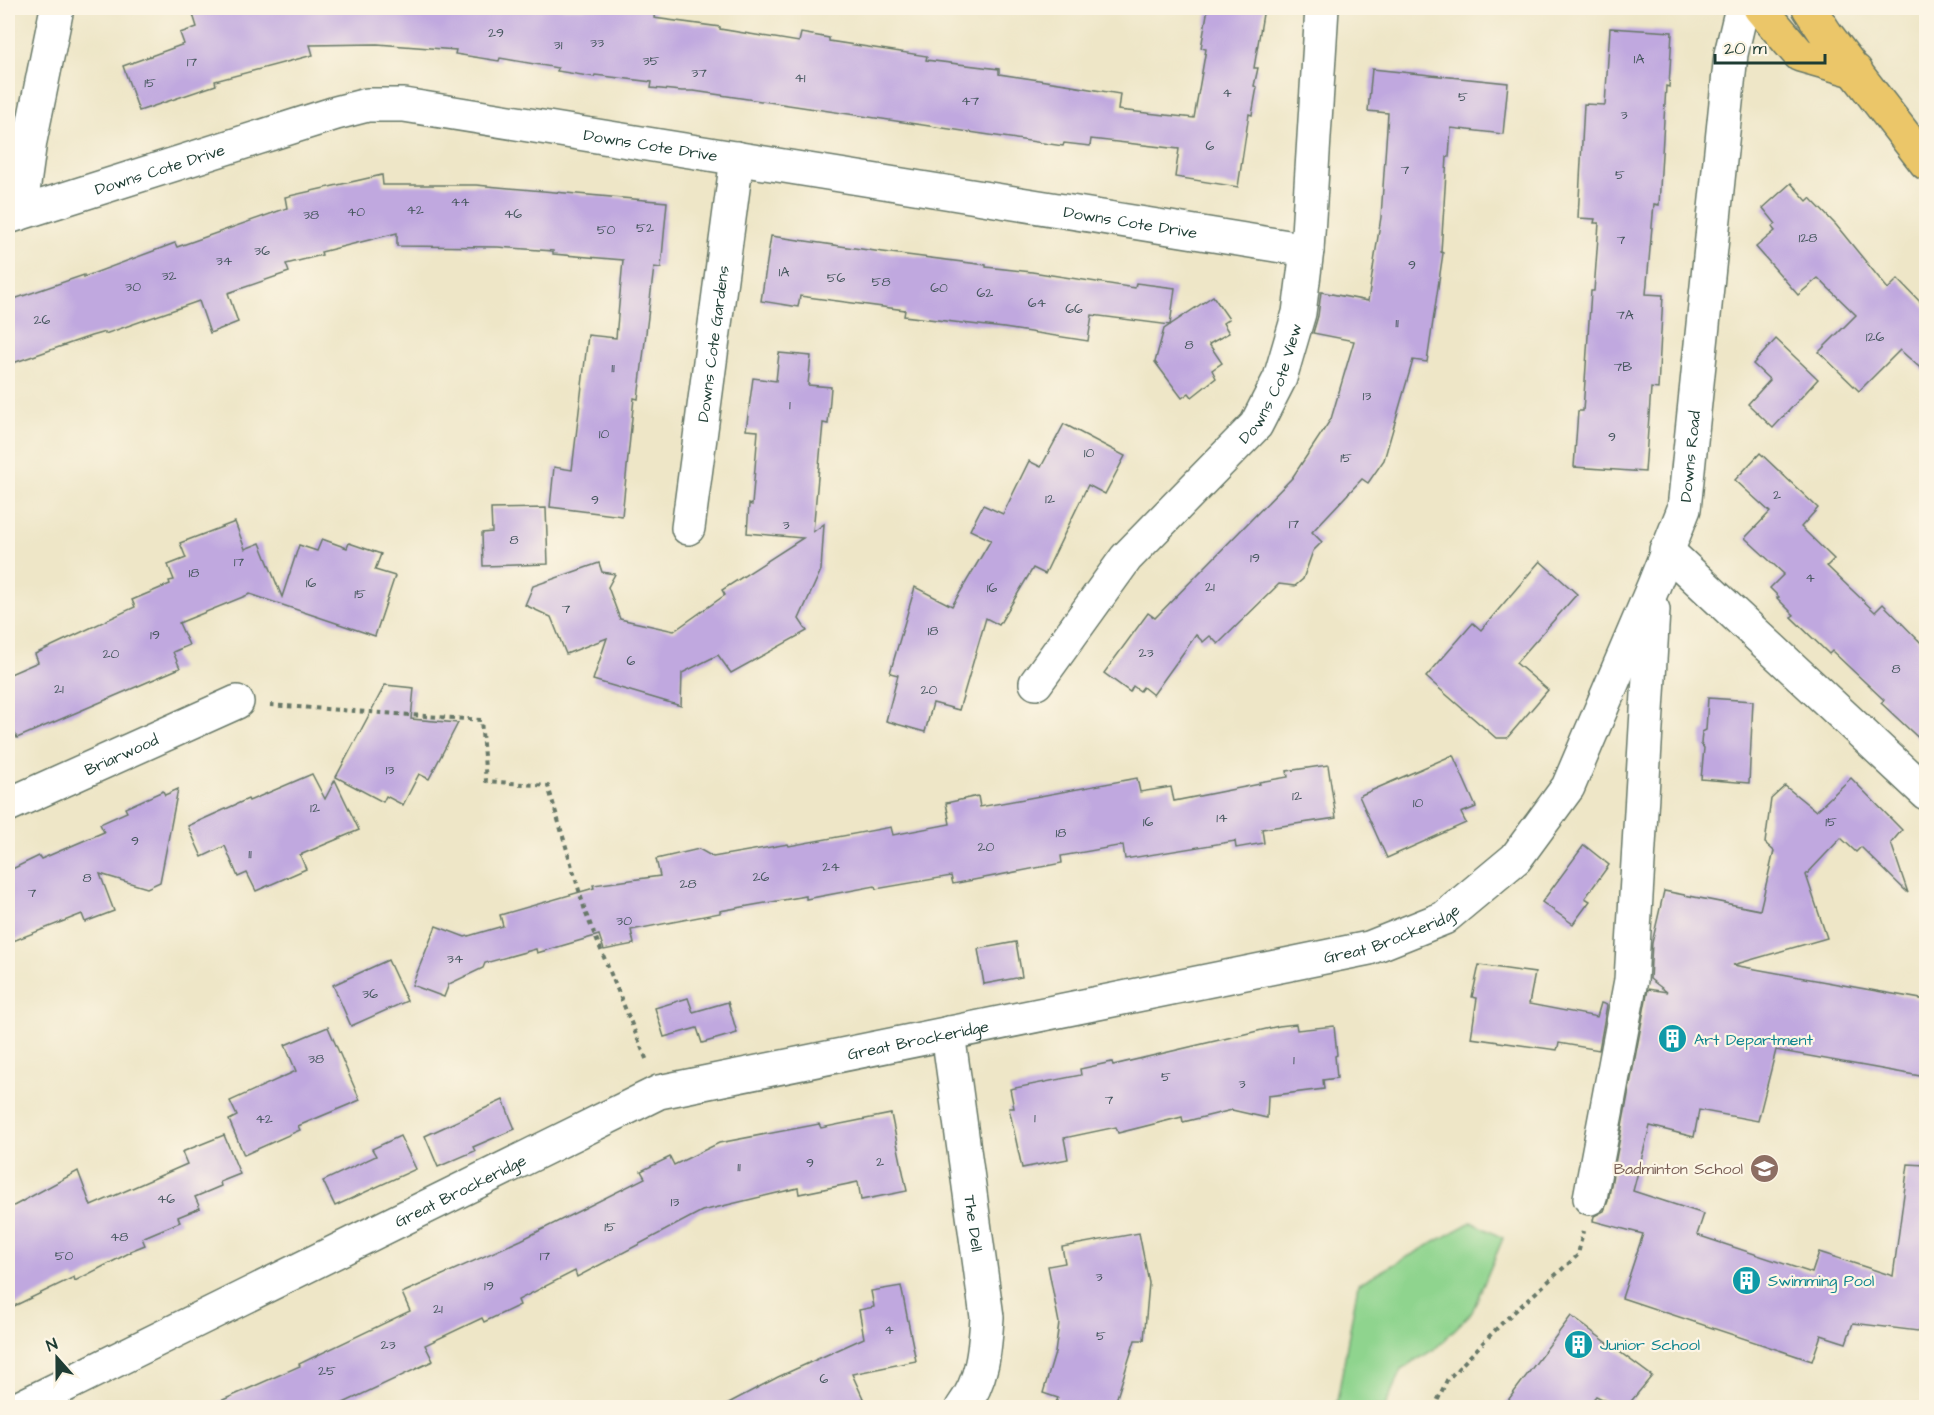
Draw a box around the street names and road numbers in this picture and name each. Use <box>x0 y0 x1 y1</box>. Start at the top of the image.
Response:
street label: Downs Cote Drive <box>582 124 719 167</box>
street label: Downs Cote Drive <box>92 139 228 201</box>
street label: Downs Cote Drive <box>1062 201 1199 244</box>
street label: Downs Cote Gardens <box>692 264 735 423</box>
street label: Downs Cote View <box>1234 321 1307 449</box>
street label: Downs Road <box>1675 410 1706 503</box>
street label: Briarwood <box>81 729 162 781</box>
street label: Great Brockeridge <box>1322 899 1465 969</box>
street label: Great Brockeridge <box>846 1015 991 1066</box>
street label: Great Brockeridge <box>391 1149 530 1233</box>
street label: The Dell <box>958 1194 988 1253</box>

